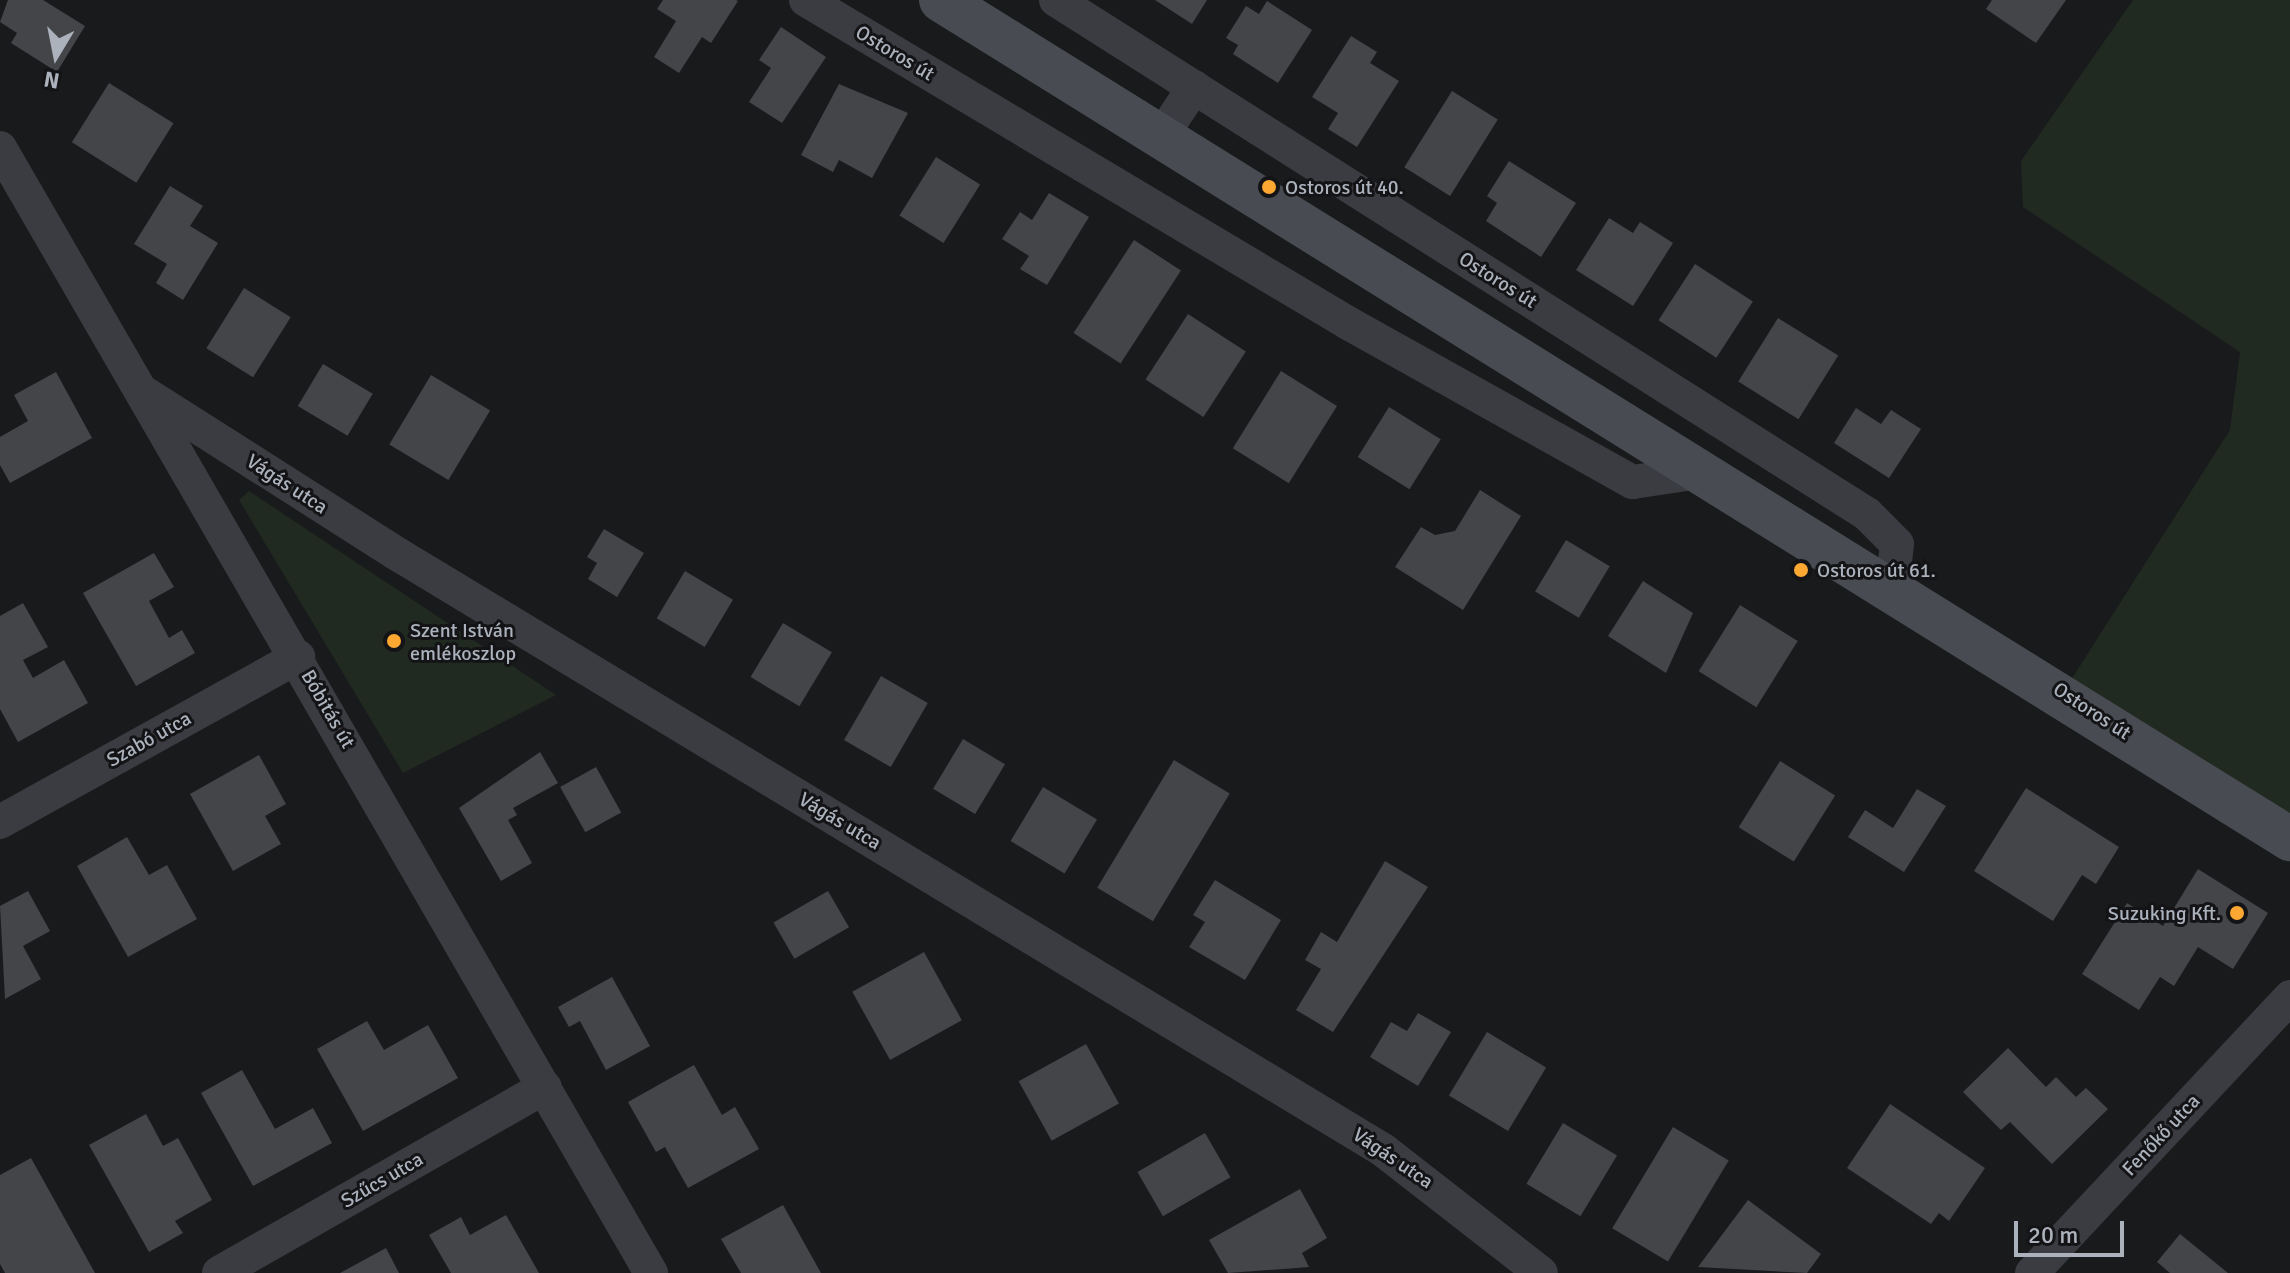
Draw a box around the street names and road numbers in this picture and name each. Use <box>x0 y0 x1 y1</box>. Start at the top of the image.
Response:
street label: Ostoros út <box>851 20 939 86</box>
street label: Ostoros út <box>1454 247 1542 313</box>
street label: Vágás utca <box>242 449 332 519</box>
street label: Bóbitás út <box>296 666 360 752</box>
street label: Ostoros út <box>2049 677 2135 745</box>
street label: Szabó utca <box>103 706 195 772</box>
street label: Vágás utca <box>794 787 886 855</box>
street label: Fenőkő utca <box>2117 1089 2205 1181</box>
street label: Vágás utca <box>1348 1122 1438 1194</box>
street label: Szűcs utca <box>337 1147 427 1213</box>

